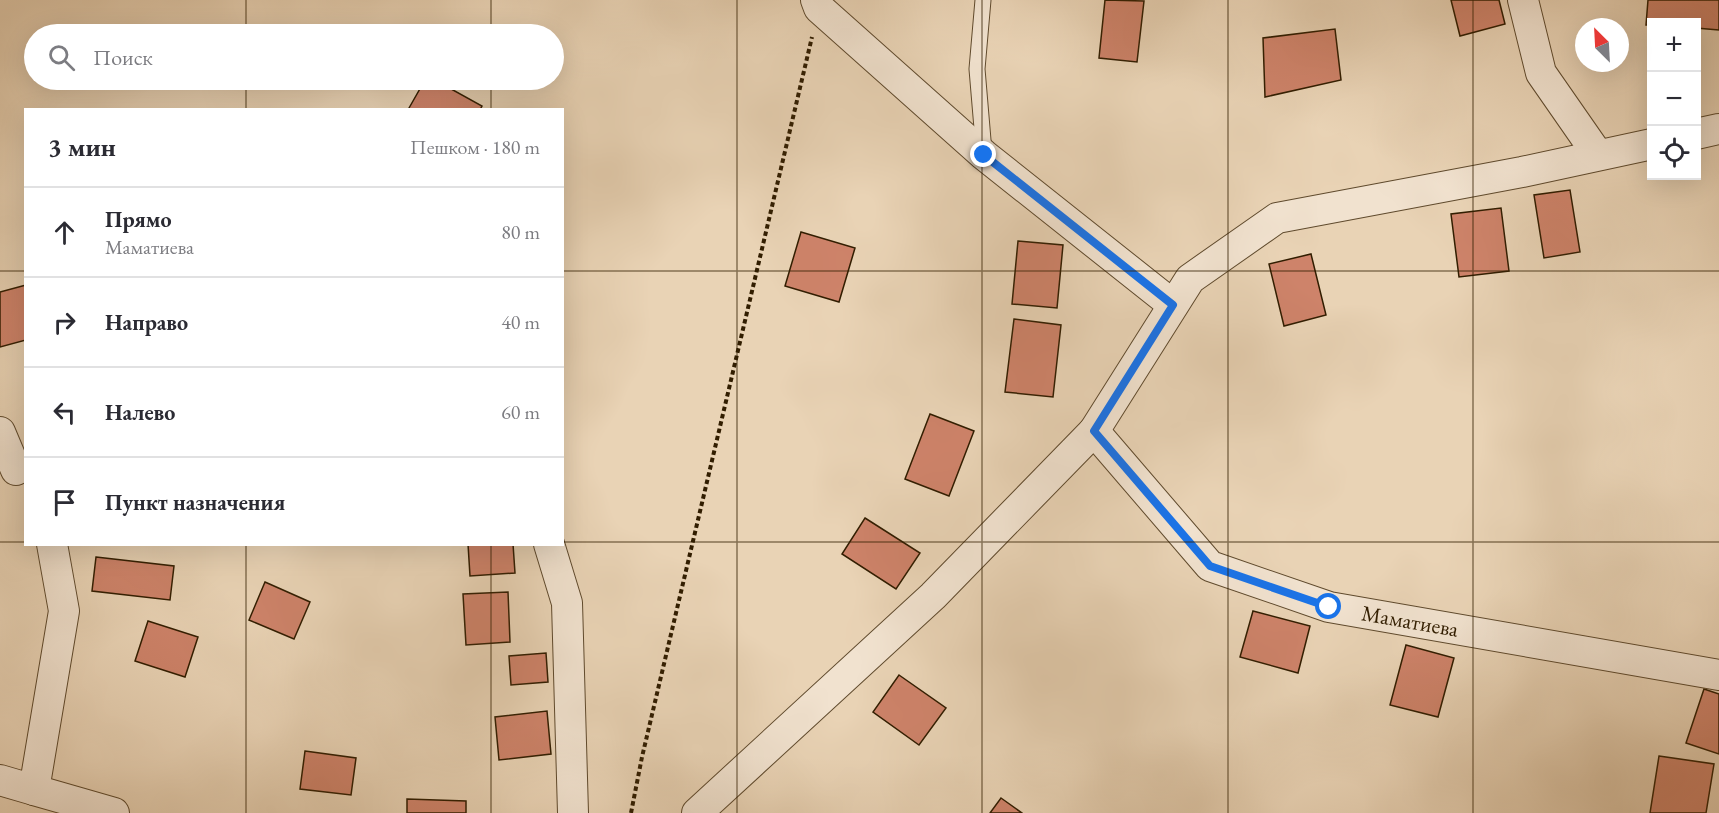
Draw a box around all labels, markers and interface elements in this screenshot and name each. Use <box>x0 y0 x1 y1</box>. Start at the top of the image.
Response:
north arrow <box>1575 18 1629 72</box>
map controls <box>1647 18 1701 180</box>
button: + <box>1647 18 1701 72</box>
search box <box>24 24 564 90</box>
icon: search <box>45 41 78 74</box>
text: Поиск <box>93 43 153 72</box>
button: − <box>1647 72 1701 126</box>
button: locate <box>1647 126 1701 180</box>
text: 3 мин <box>48 130 116 164</box>
text: Пешком · 180 m <box>410 134 540 160</box>
route end <box>970 141 996 167</box>
text: Прямо <box>105 205 172 234</box>
icon: ahead <box>48 216 81 249</box>
text: 80 m <box>501 219 540 245</box>
text: Маматиева <box>105 234 194 260</box>
icon: right <box>48 306 81 339</box>
text: Направо <box>105 308 188 337</box>
text: 40 m <box>501 309 540 335</box>
icon: left <box>48 396 81 429</box>
text: Налево <box>105 398 175 427</box>
text: 60 m <box>501 399 540 425</box>
icon: arrive <box>48 486 81 519</box>
text: Пункт назначения <box>105 488 285 517</box>
route start <box>1315 593 1341 619</box>
street label: Маматиева <box>1359 598 1461 644</box>

